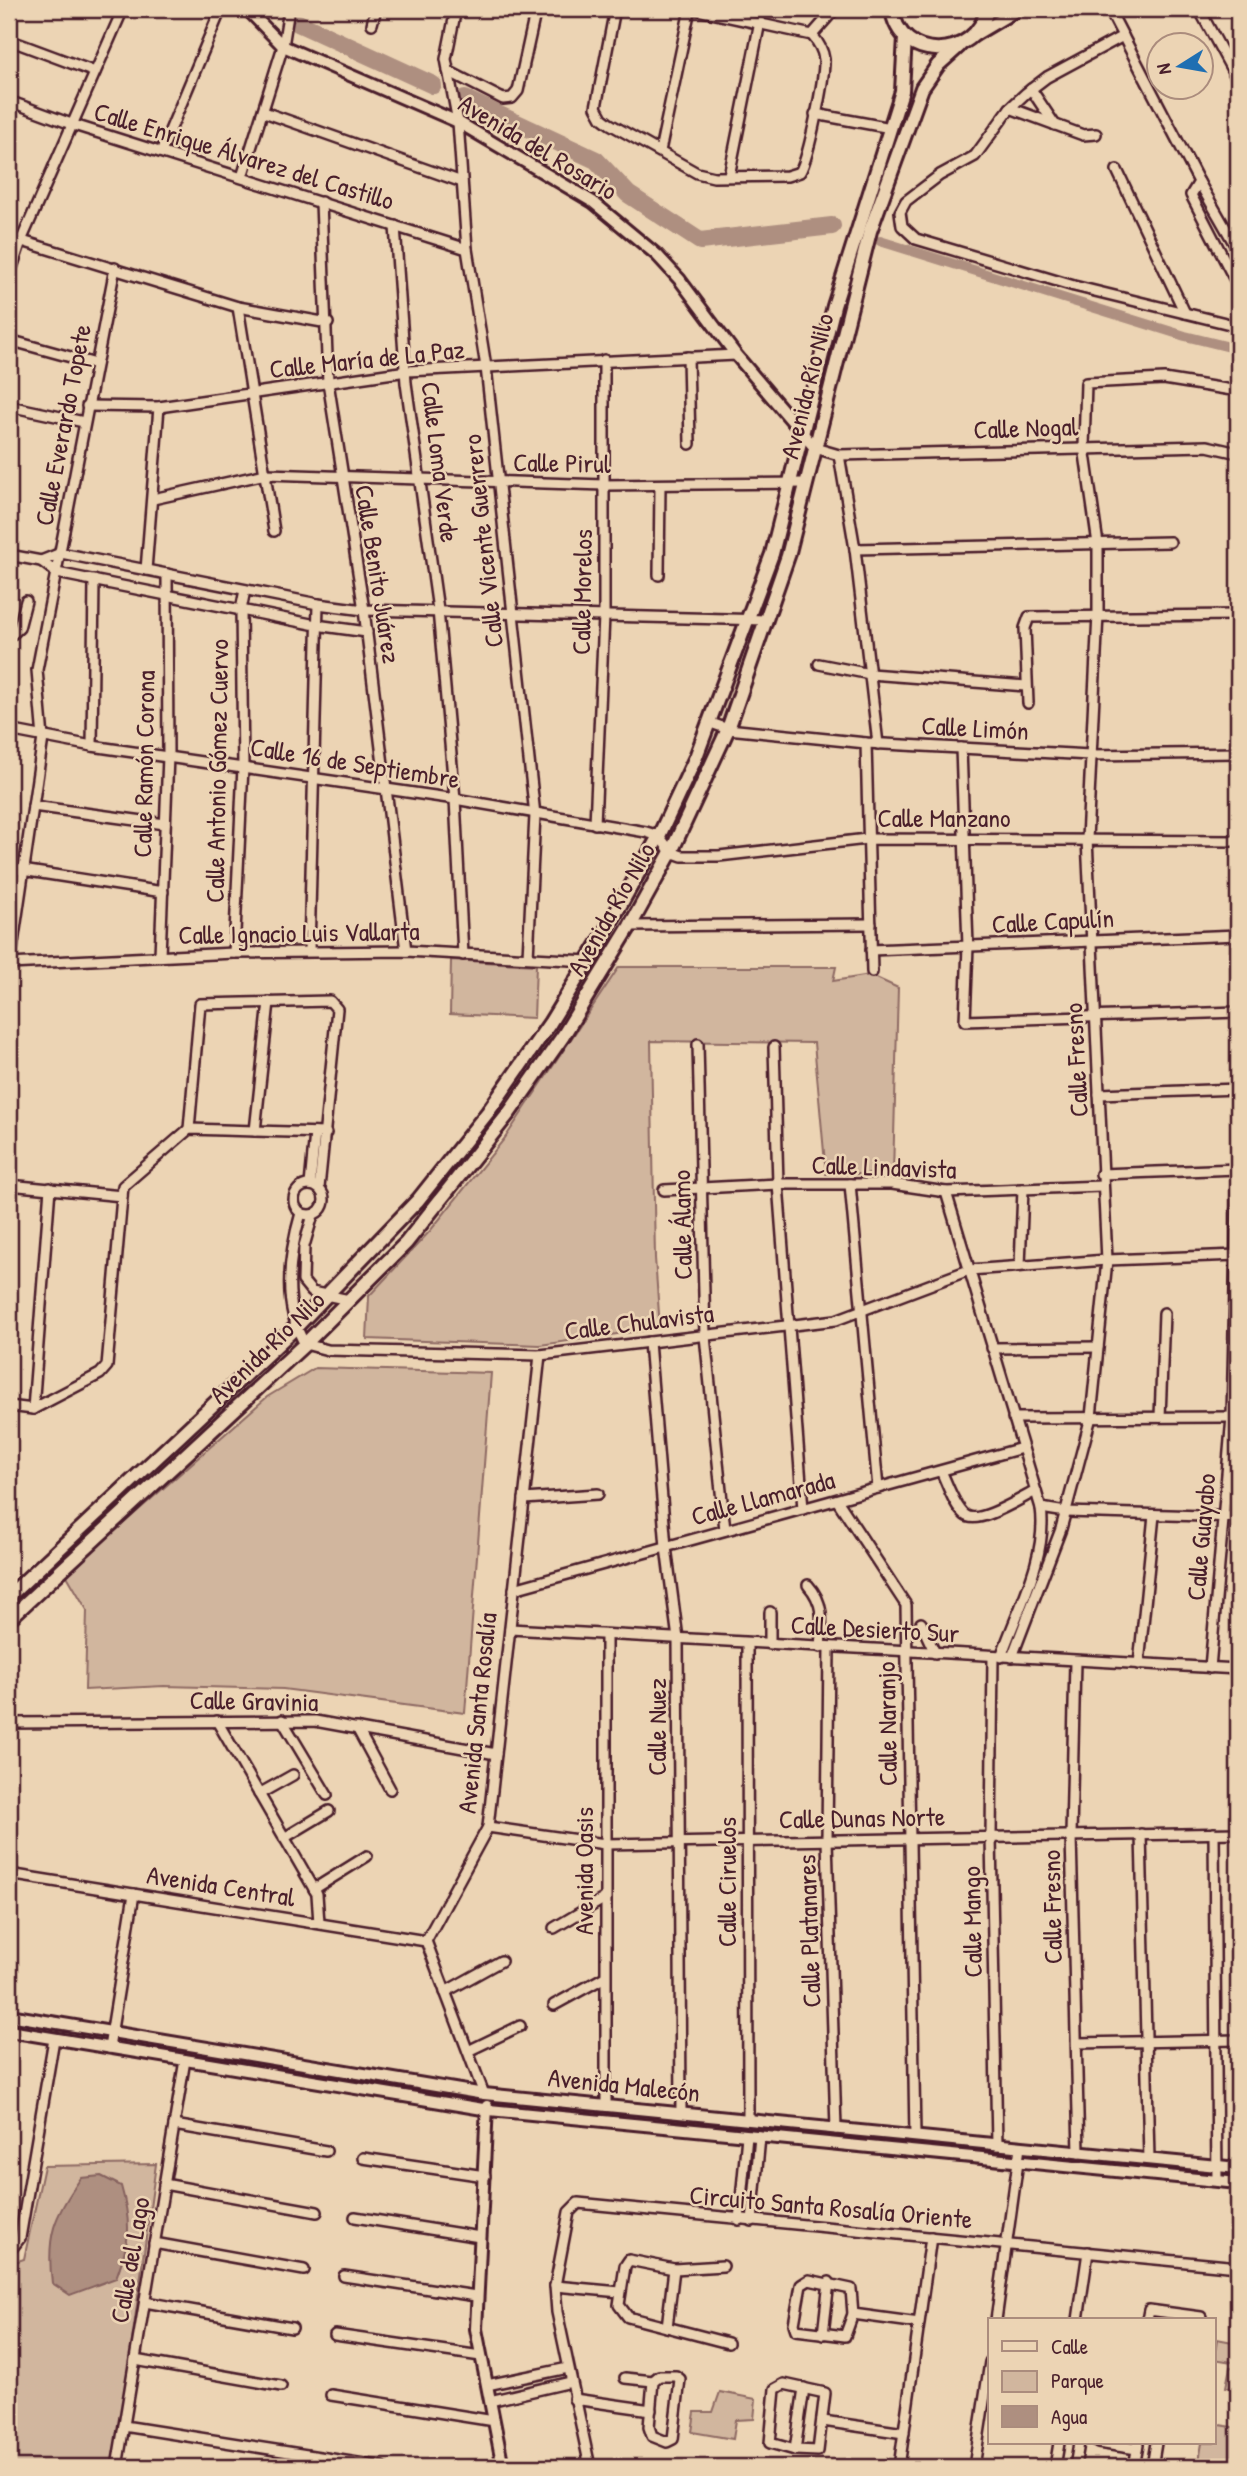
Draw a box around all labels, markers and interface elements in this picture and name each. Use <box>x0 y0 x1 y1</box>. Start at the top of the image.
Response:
north arrow <box>1146 32 1216 102</box>
text: N <box>1150 62 1177 77</box>
street label: Avenida del Rosario <box>452 85 624 208</box>
street label: Calle Enrique Álvarez del Castillo <box>90 93 398 218</box>
street label: Avenida Río Nilo <box>772 310 841 462</box>
street label: Calle Everardo Topete <box>26 321 99 529</box>
street label: Calle María de La Paz <box>268 331 466 386</box>
street label: Calle Loma Verde <box>413 380 468 544</box>
street label: Calle Nogal <box>973 408 1079 447</box>
street label: Calle Vicente Guerrero <box>454 433 511 649</box>
street label: Calle Pirul <box>513 444 611 481</box>
street label: Calle Benito Juárez <box>347 482 410 666</box>
street label: Calle Morelos <box>563 529 600 655</box>
street label: Calle Antonio Gómez Cuervo <box>197 639 236 903</box>
street label: Calle Ramón Corona <box>124 670 163 858</box>
street label: Calle Limón <box>920 707 1030 748</box>
street label: Calle 16 de Septiembre <box>248 729 462 796</box>
street label: Calle Manzano <box>878 800 1010 835</box>
street label: Avenida Río Nilo <box>558 836 663 982</box>
street label: Calle Capulín <box>991 900 1115 941</box>
street label: Calle Ignacio Luis Vallarta <box>178 913 420 952</box>
street label: Calle Fresno <box>1055 1002 1096 1118</box>
street label: Calle Lindavista <box>811 1146 957 1187</box>
street label: Calle Álamo <box>663 1170 700 1280</box>
street label: Avenida Río Nilo <box>201 1282 332 1411</box>
street label: Calle Chulavista <box>562 1295 716 1348</box>
street label: Calle Llamarada <box>687 1462 838 1533</box>
street label: Calle Guayabo <box>1178 1472 1223 1602</box>
street label: Calle Desierto Sur <box>790 1607 960 1650</box>
street label: Avenida Santa Rosalía <box>449 1611 504 1815</box>
street label: Calle Naranjo <box>868 1661 905 1787</box>
street label: Calle Nuez <box>639 1678 674 1776</box>
street label: Calle Gravinia <box>189 1682 319 1719</box>
street label: Calle Dunas Norte <box>779 1799 945 1836</box>
street label: Avenida Oasis <box>566 1807 601 1935</box>
street label: Calle Ciruelos <box>709 1817 744 1947</box>
street label: Calle Fresno <box>1033 1850 1070 1964</box>
street label: Calle Platanares <box>788 1854 829 2008</box>
street label: Avenida Central <box>144 1857 298 1915</box>
street label: Calle Mango <box>953 1866 990 1978</box>
street label: Avenida Malecón <box>546 2059 702 2110</box>
street label: Circuito Santa Rosalía Oriente <box>688 2177 974 2236</box>
street label: Calle del Lago <box>101 2194 158 2326</box>
legend <box>988 2318 1216 2444</box>
text: Calle <box>1051 2332 1088 2361</box>
text: Parque <box>1051 2366 1104 2395</box>
text: Agua <box>1051 2402 1087 2431</box>

